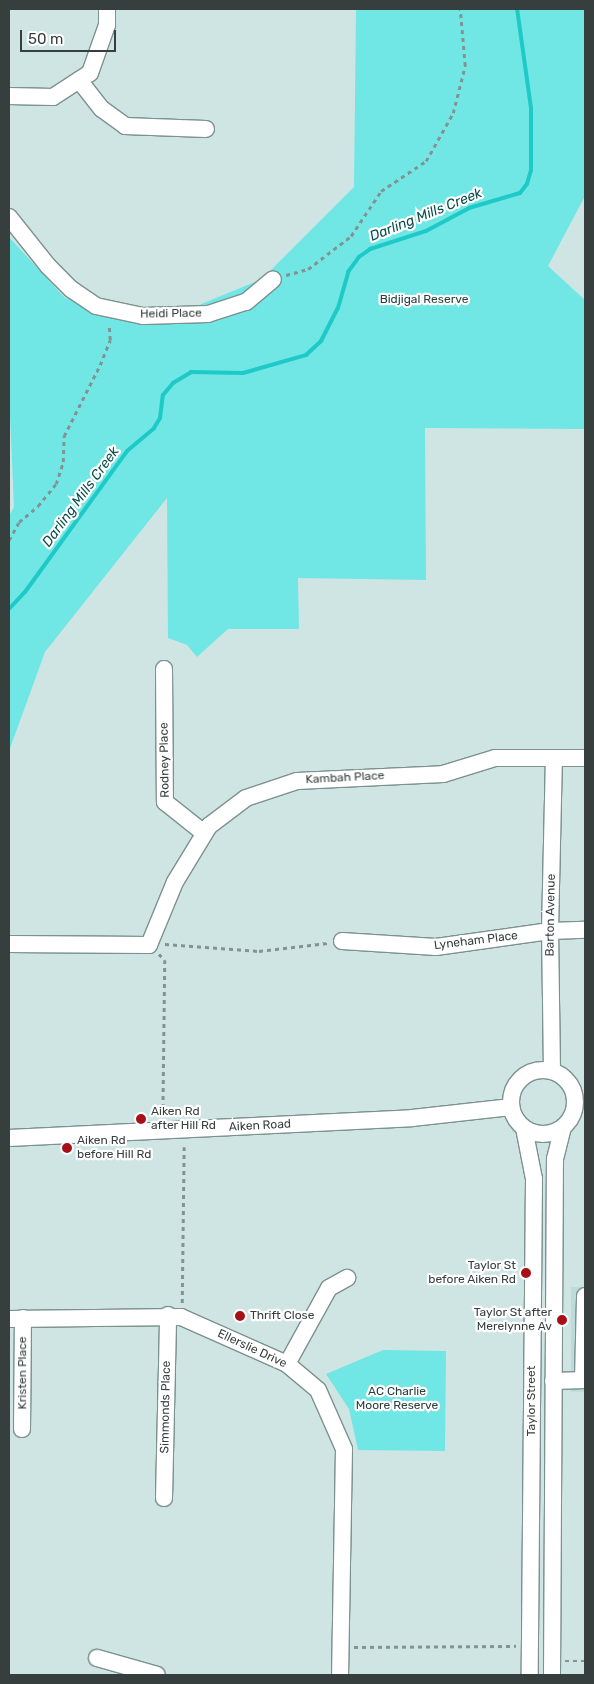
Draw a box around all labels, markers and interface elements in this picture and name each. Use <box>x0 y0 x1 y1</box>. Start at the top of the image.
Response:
scale bar <box>22 20 119 52</box>
text: 50 m <box>28 30 63 48</box>
water label: Darling Mills Creek <box>367 185 485 245</box>
park label: Bidjigal Reserve <box>380 293 468 307</box>
street label: Heidi Place <box>140 306 202 322</box>
water label: Darling Mills Creek <box>39 444 123 550</box>
street label: Rodney Place <box>157 722 173 798</box>
street label: Kambah Place <box>305 769 385 787</box>
street label: Barton Avenue <box>543 873 559 957</box>
street label: Lyneham Place <box>433 929 519 953</box>
place label: Aiken Rd after Hill Rd <box>151 1105 216 1133</box>
marker: Aiken Rd after Hill Rd <box>135 1113 147 1125</box>
street label: Aiken Road <box>229 1117 291 1135</box>
place label: Aiken Rd before Hill Rd <box>77 1134 151 1162</box>
marker: Aiken Rd before Hill Rd <box>61 1142 73 1154</box>
place label: Taylor St before Aiken Rd <box>428 1259 516 1287</box>
marker: Taylor St before Aiken Rd <box>520 1267 532 1279</box>
place label: Taylor St after Merelynne Av <box>473 1306 552 1334</box>
place label: Thrift Close <box>250 1309 314 1323</box>
marker: Thrift Close <box>234 1310 246 1322</box>
marker: Taylor St after Merelynne Av <box>556 1314 568 1326</box>
street label: Ellerslie Drive <box>215 1327 289 1371</box>
street label: Kristen Place <box>16 1337 30 1409</box>
street label: Simmonds Place <box>158 1361 174 1453</box>
street label: Taylor Street <box>525 1366 539 1436</box>
park label: AC Charlie Moore Reserve <box>356 1385 438 1413</box>

